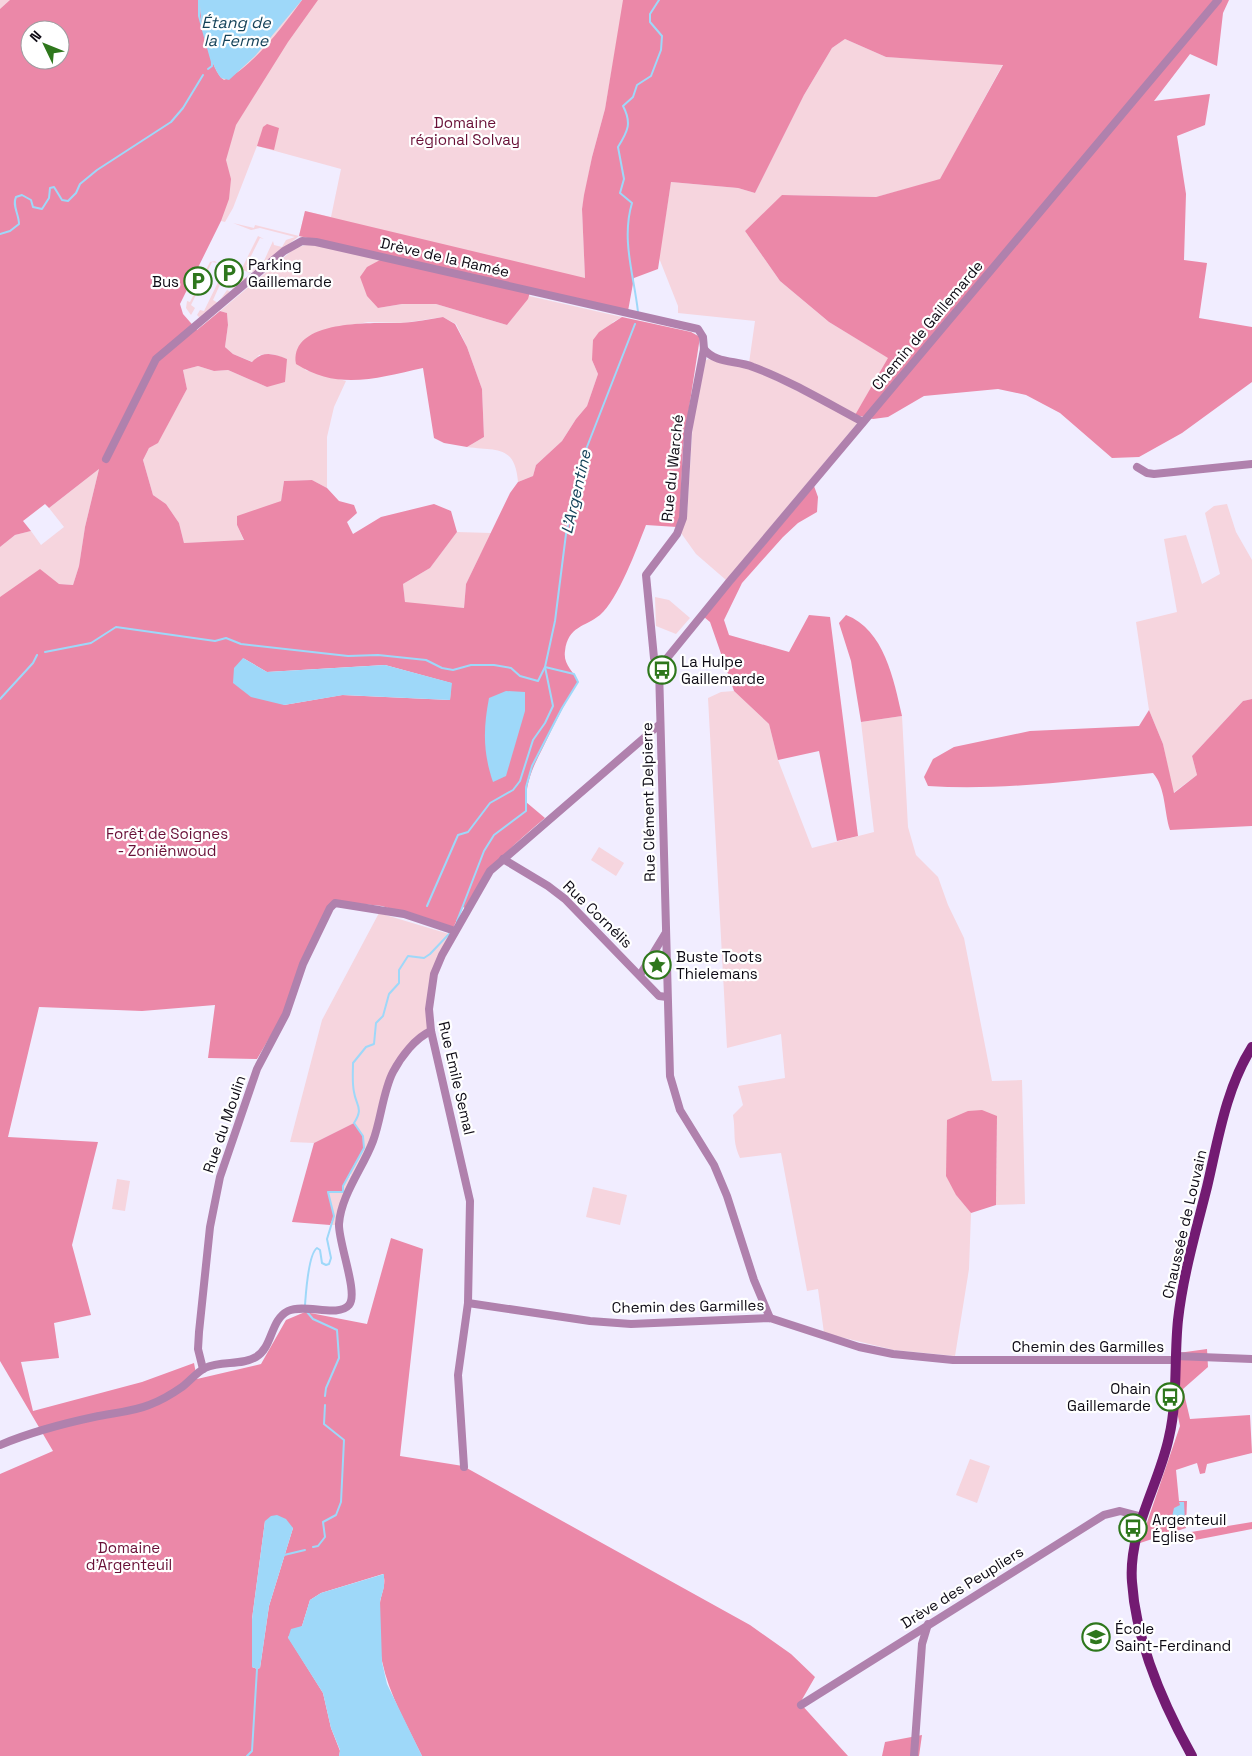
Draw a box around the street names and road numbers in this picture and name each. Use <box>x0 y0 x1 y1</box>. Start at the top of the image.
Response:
street label: Drève de la Ramée <box>379 233 511 281</box>
street label: Chemin de Gaillemarde <box>867 256 987 394</box>
street label: Rue du Warché <box>657 413 687 523</box>
street label: Rue Clément Delpierre <box>637 722 659 882</box>
street label: Rue Cornélis <box>559 876 637 952</box>
street label: Rue Emile Semal <box>435 1019 479 1137</box>
street label: Rue du Moulin <box>198 1073 250 1175</box>
street label: Chaussée de Louvain <box>1158 1148 1210 1300</box>
street label: Chemin des Garmilles <box>612 1295 765 1317</box>
street label: Chemin des Garmilles <box>1012 1337 1164 1356</box>
street label: Drève des Peupliers <box>897 1542 1027 1632</box>

